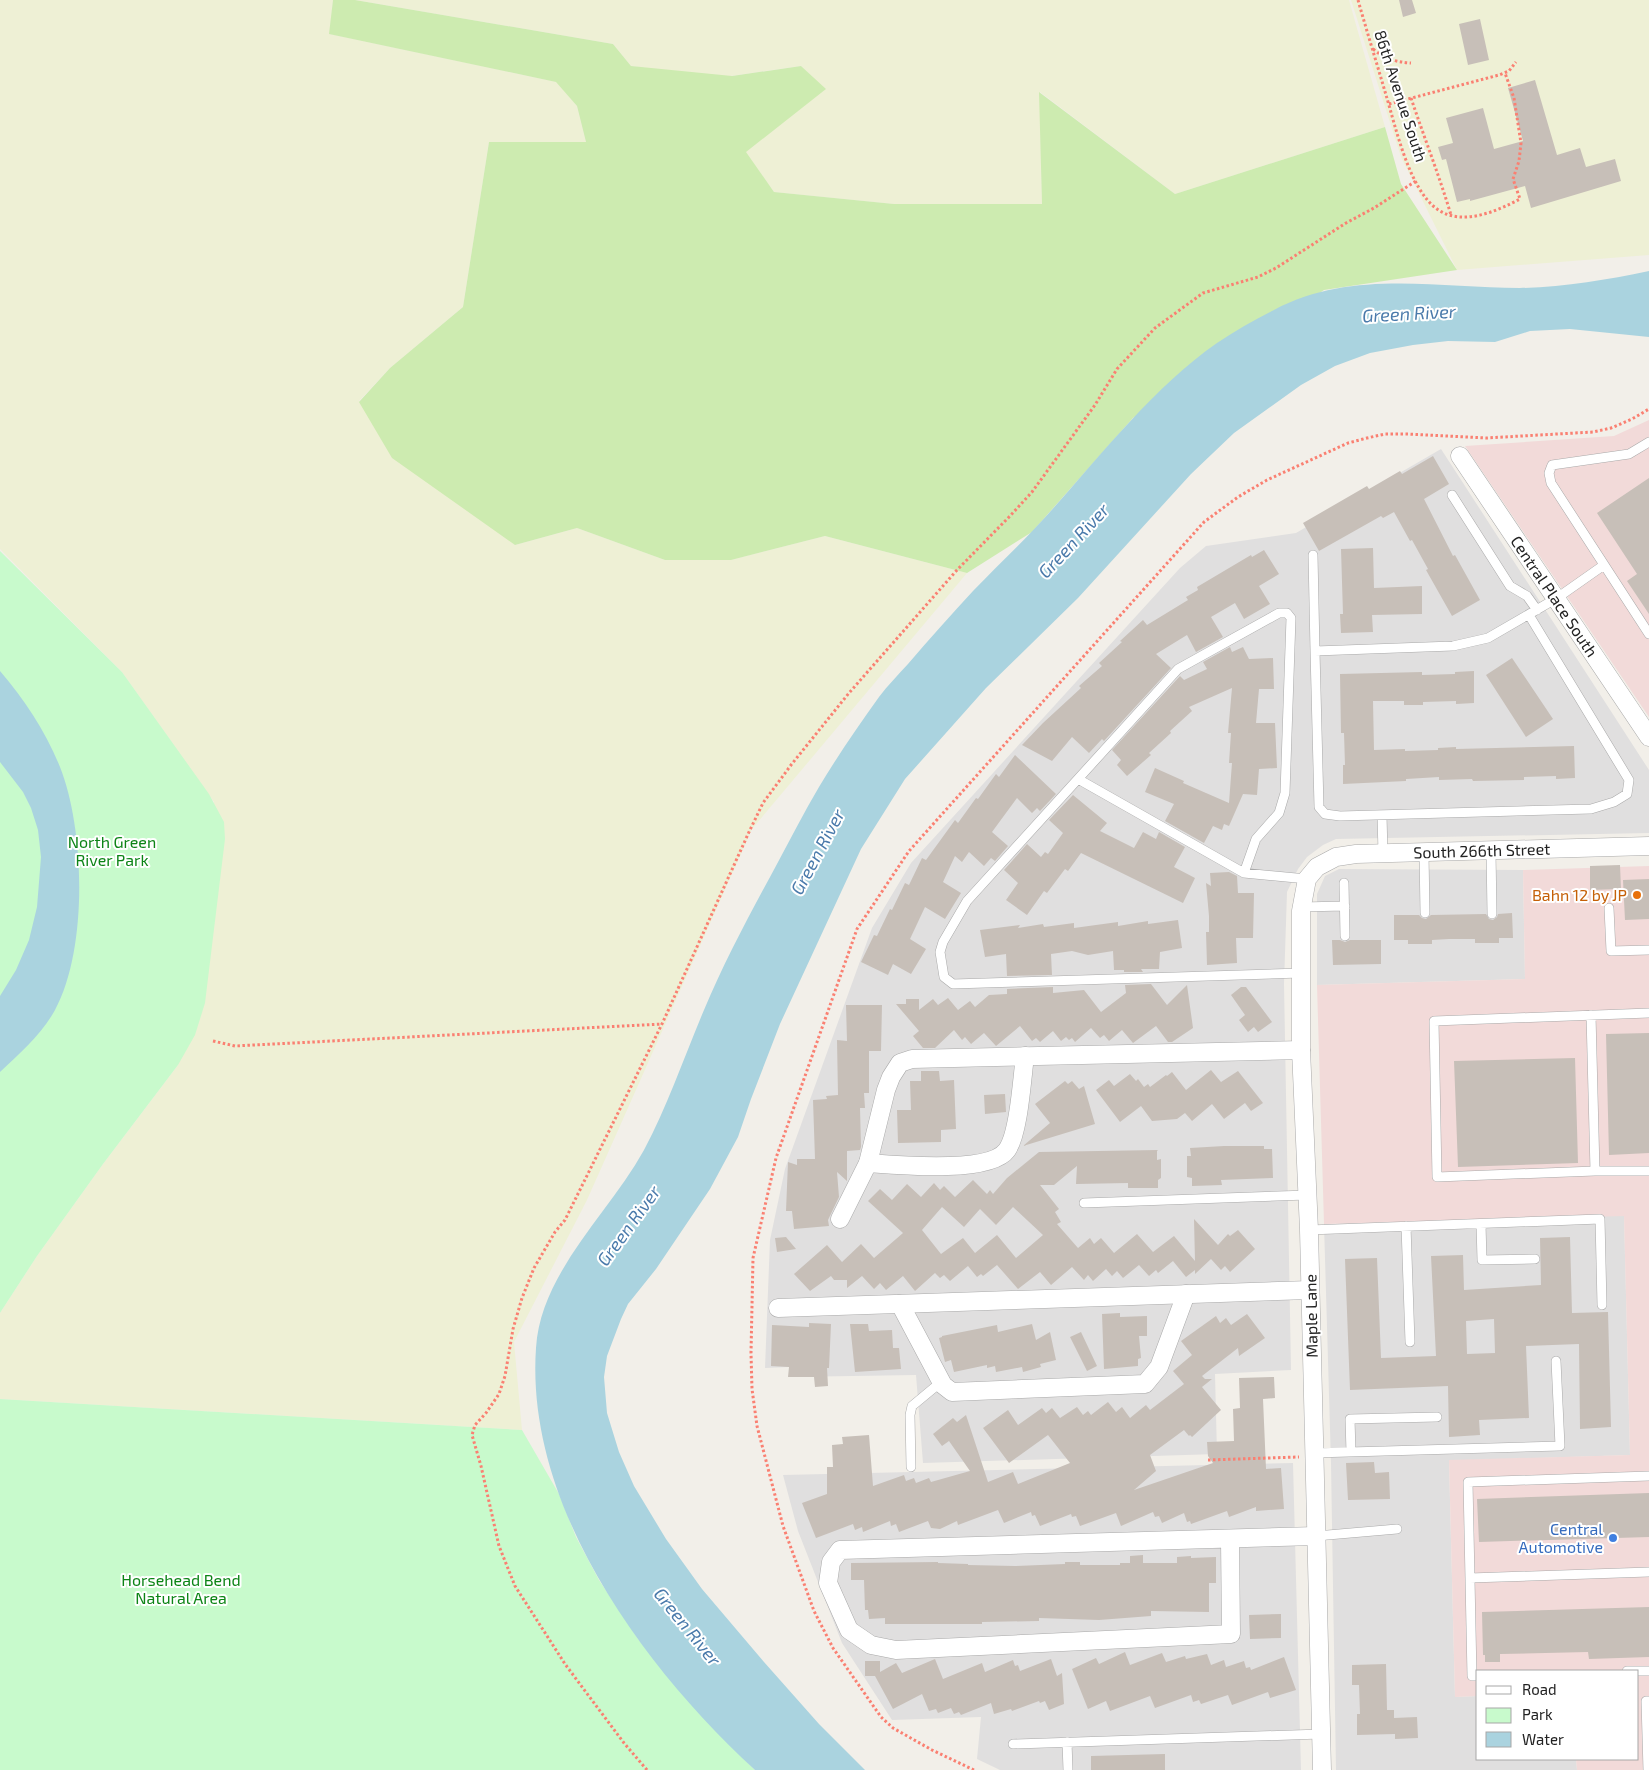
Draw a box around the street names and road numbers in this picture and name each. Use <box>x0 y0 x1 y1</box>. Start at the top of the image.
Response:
street label: 86th Avenue South <box>1371 28 1432 164</box>
street label: Central Place South <box>1507 532 1602 660</box>
street label: South 266th Street <box>1413 839 1550 861</box>
street label: Maple Lane <box>1300 1274 1321 1358</box>

